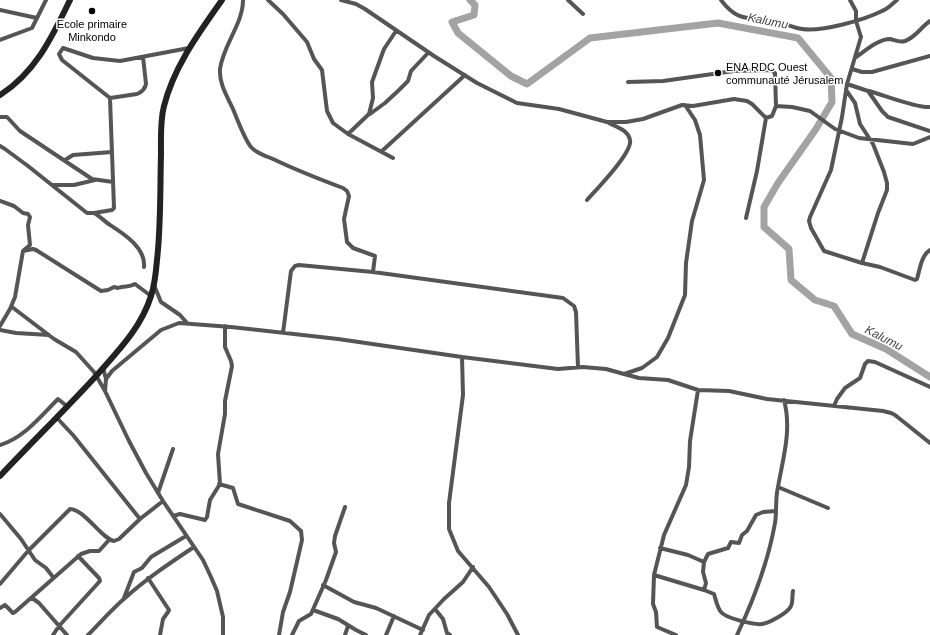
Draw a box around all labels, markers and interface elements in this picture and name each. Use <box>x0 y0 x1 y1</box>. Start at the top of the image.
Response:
marker: Ecole primaire Minkondo <box>87 6 97 16</box>
water label: Kalumu <box>747 10 790 32</box>
place label: Ecole primaire Minkondo <box>57 18 127 43</box>
place label: ENA RDC Ouest communauté Jérusalem <box>726 61 843 86</box>
marker: ENA RDC Ouest communauté Jérusalem <box>713 68 723 78</box>
water label: Kalumu <box>863 323 906 354</box>

